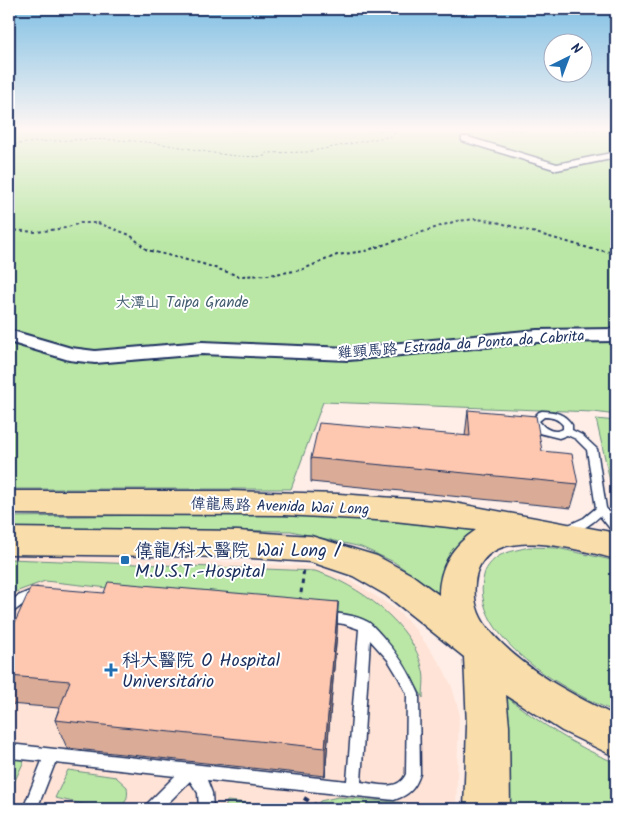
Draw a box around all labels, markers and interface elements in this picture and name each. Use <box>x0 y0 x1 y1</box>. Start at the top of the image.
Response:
north arrow <box>542 32 592 82</box>
text: N <box>565 38 587 60</box>
park label: 大潭山 Taipa Grande <box>115 291 249 315</box>
street label: 雞頸馬路 Estrada da Ponta da Cabrita <box>337 324 585 366</box>
street label: 偉龍馬路 Avenida Wai Long <box>190 492 370 522</box>
place label: 偉龍/科大醫院 Wai Long / M.U.S.T.-Hospital <box>135 537 342 587</box>
marker: 偉龍/科大醫院 Wai Long / M.U.S.T.-Hospital <box>119 554 131 566</box>
place label: 科大醫院 O Hospital Universitário <box>122 647 281 697</box>
marker: 科大醫院 O Hospital Universitário <box>104 663 118 677</box>

